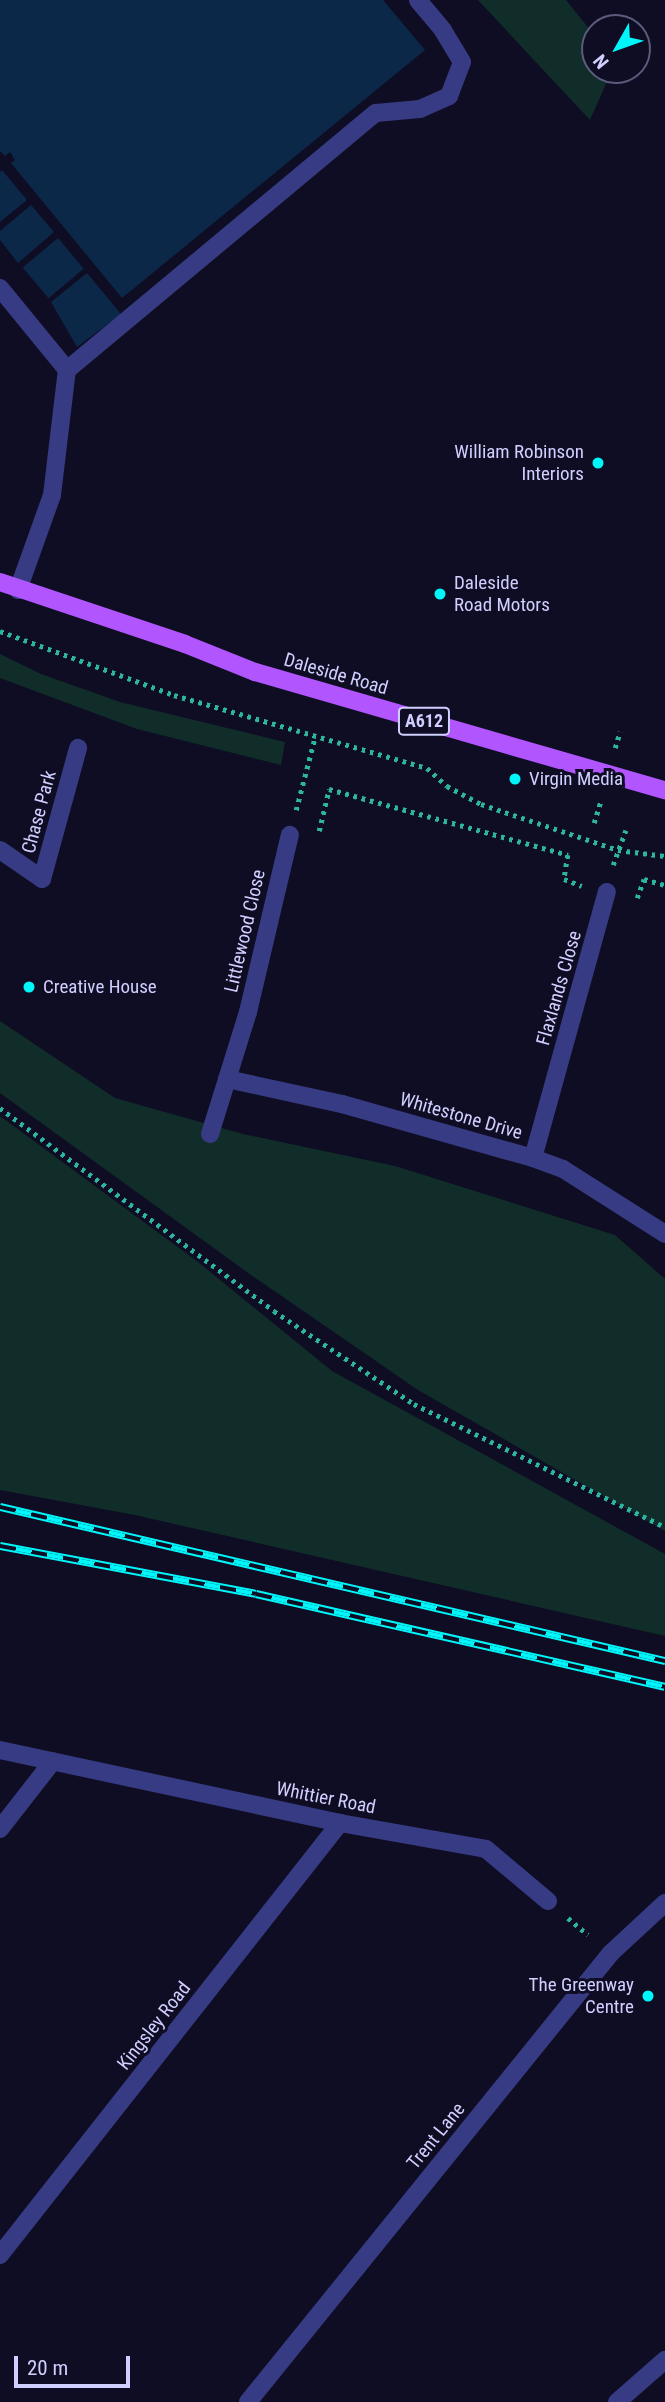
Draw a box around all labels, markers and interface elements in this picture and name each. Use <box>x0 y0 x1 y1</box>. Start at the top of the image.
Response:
north arrow <box>581 14 651 84</box>
text: N <box>589 50 614 73</box>
place label: William Robinson Interiors <box>454 441 584 485</box>
marker: William Robinson Interiors <box>590 455 606 471</box>
place label: Daleside Road Motors <box>454 572 550 616</box>
marker: Daleside Road Motors <box>432 586 448 602</box>
street label: Daleside Road <box>281 648 391 700</box>
road number: A612 <box>398 706 450 736</box>
street label: Chase Park <box>17 768 61 856</box>
place label: Virgin Media <box>529 768 623 790</box>
marker: Virgin Media <box>507 771 523 787</box>
street label: Littlewood Close <box>220 867 270 995</box>
street label: Flaxlands Close <box>532 928 586 1048</box>
place label: Creative House <box>43 976 157 998</box>
marker: Creative House <box>21 979 37 995</box>
street label: Whitestone Drive <box>397 1088 525 1144</box>
street label: Whittier Road <box>274 1777 378 1819</box>
place label: The Greenway Centre <box>529 1974 634 2018</box>
street label: Kingsley Road <box>113 1977 195 2075</box>
marker: The Greenway Centre <box>640 1988 656 2004</box>
street label: Trent Lane <box>402 2098 470 2174</box>
scale bar <box>18 2342 133 2386</box>
text: 20 m <box>27 2356 68 2380</box>

